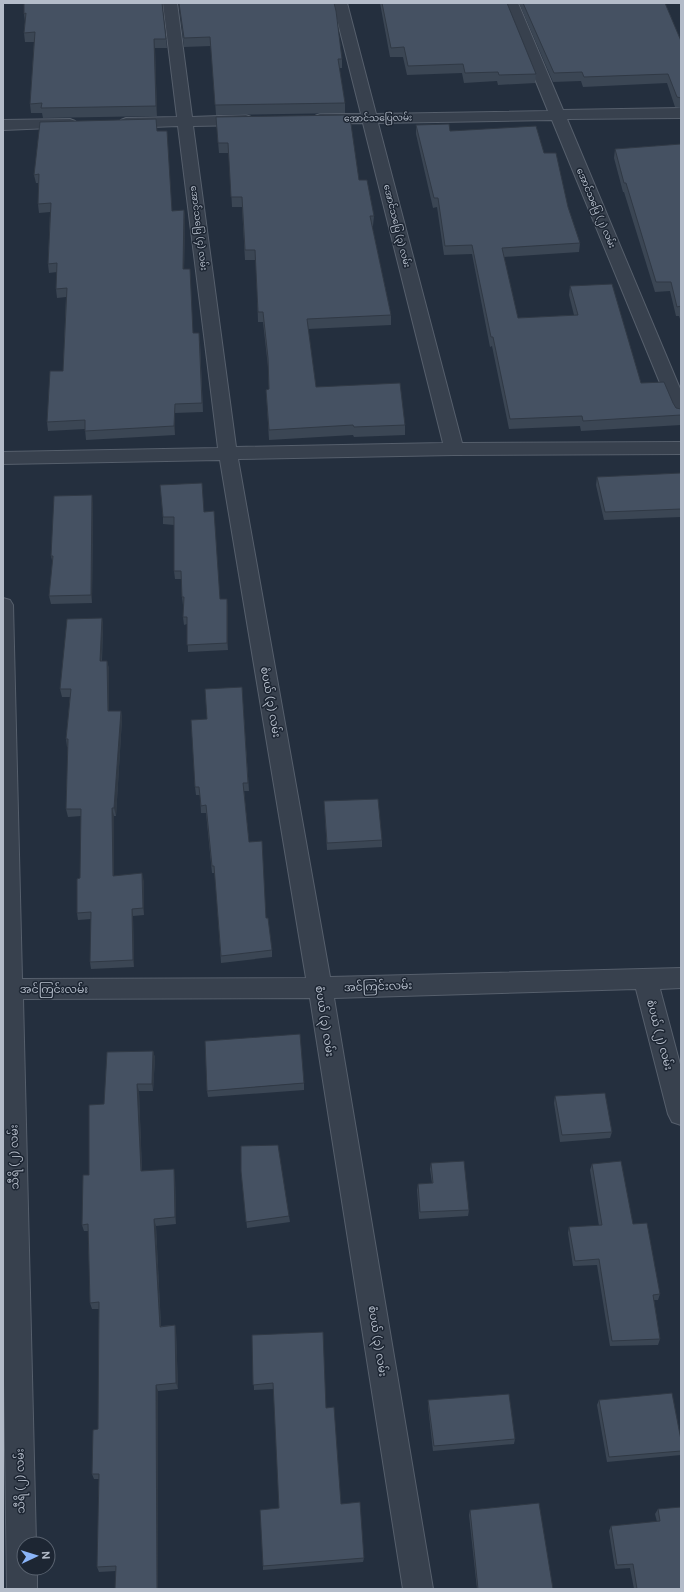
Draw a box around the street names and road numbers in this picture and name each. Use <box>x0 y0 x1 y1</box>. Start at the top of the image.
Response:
street label: အောင်သပြေလမ်း <box>344 111 412 126</box>
street label: အောင်သပြေ (၂) လမ်း <box>573 166 618 250</box>
street label: အောင်သပြေ (၃) လမ်း <box>380 183 413 269</box>
street label: အောင်သပြေ (၄) လမ်း <box>187 185 210 271</box>
street label: စံပယ် (၃) လမ်း <box>256 665 284 739</box>
street label: အင်ကြင်းလမ်း <box>344 978 413 996</box>
street label: အင်ကြင်းလမ်း <box>20 982 88 998</box>
street label: စံပယ် (၃) လမ်း <box>310 984 338 1058</box>
street label: စံပယ် (၂) လမ်း <box>642 998 676 1072</box>
street label: သီရိ (၂) လမ်း <box>6 1124 24 1190</box>
street label: စံပယ် (၃) လမ်း <box>363 1304 391 1378</box>
street label: သီရိ (၂) လမ်း <box>12 1448 30 1514</box>

